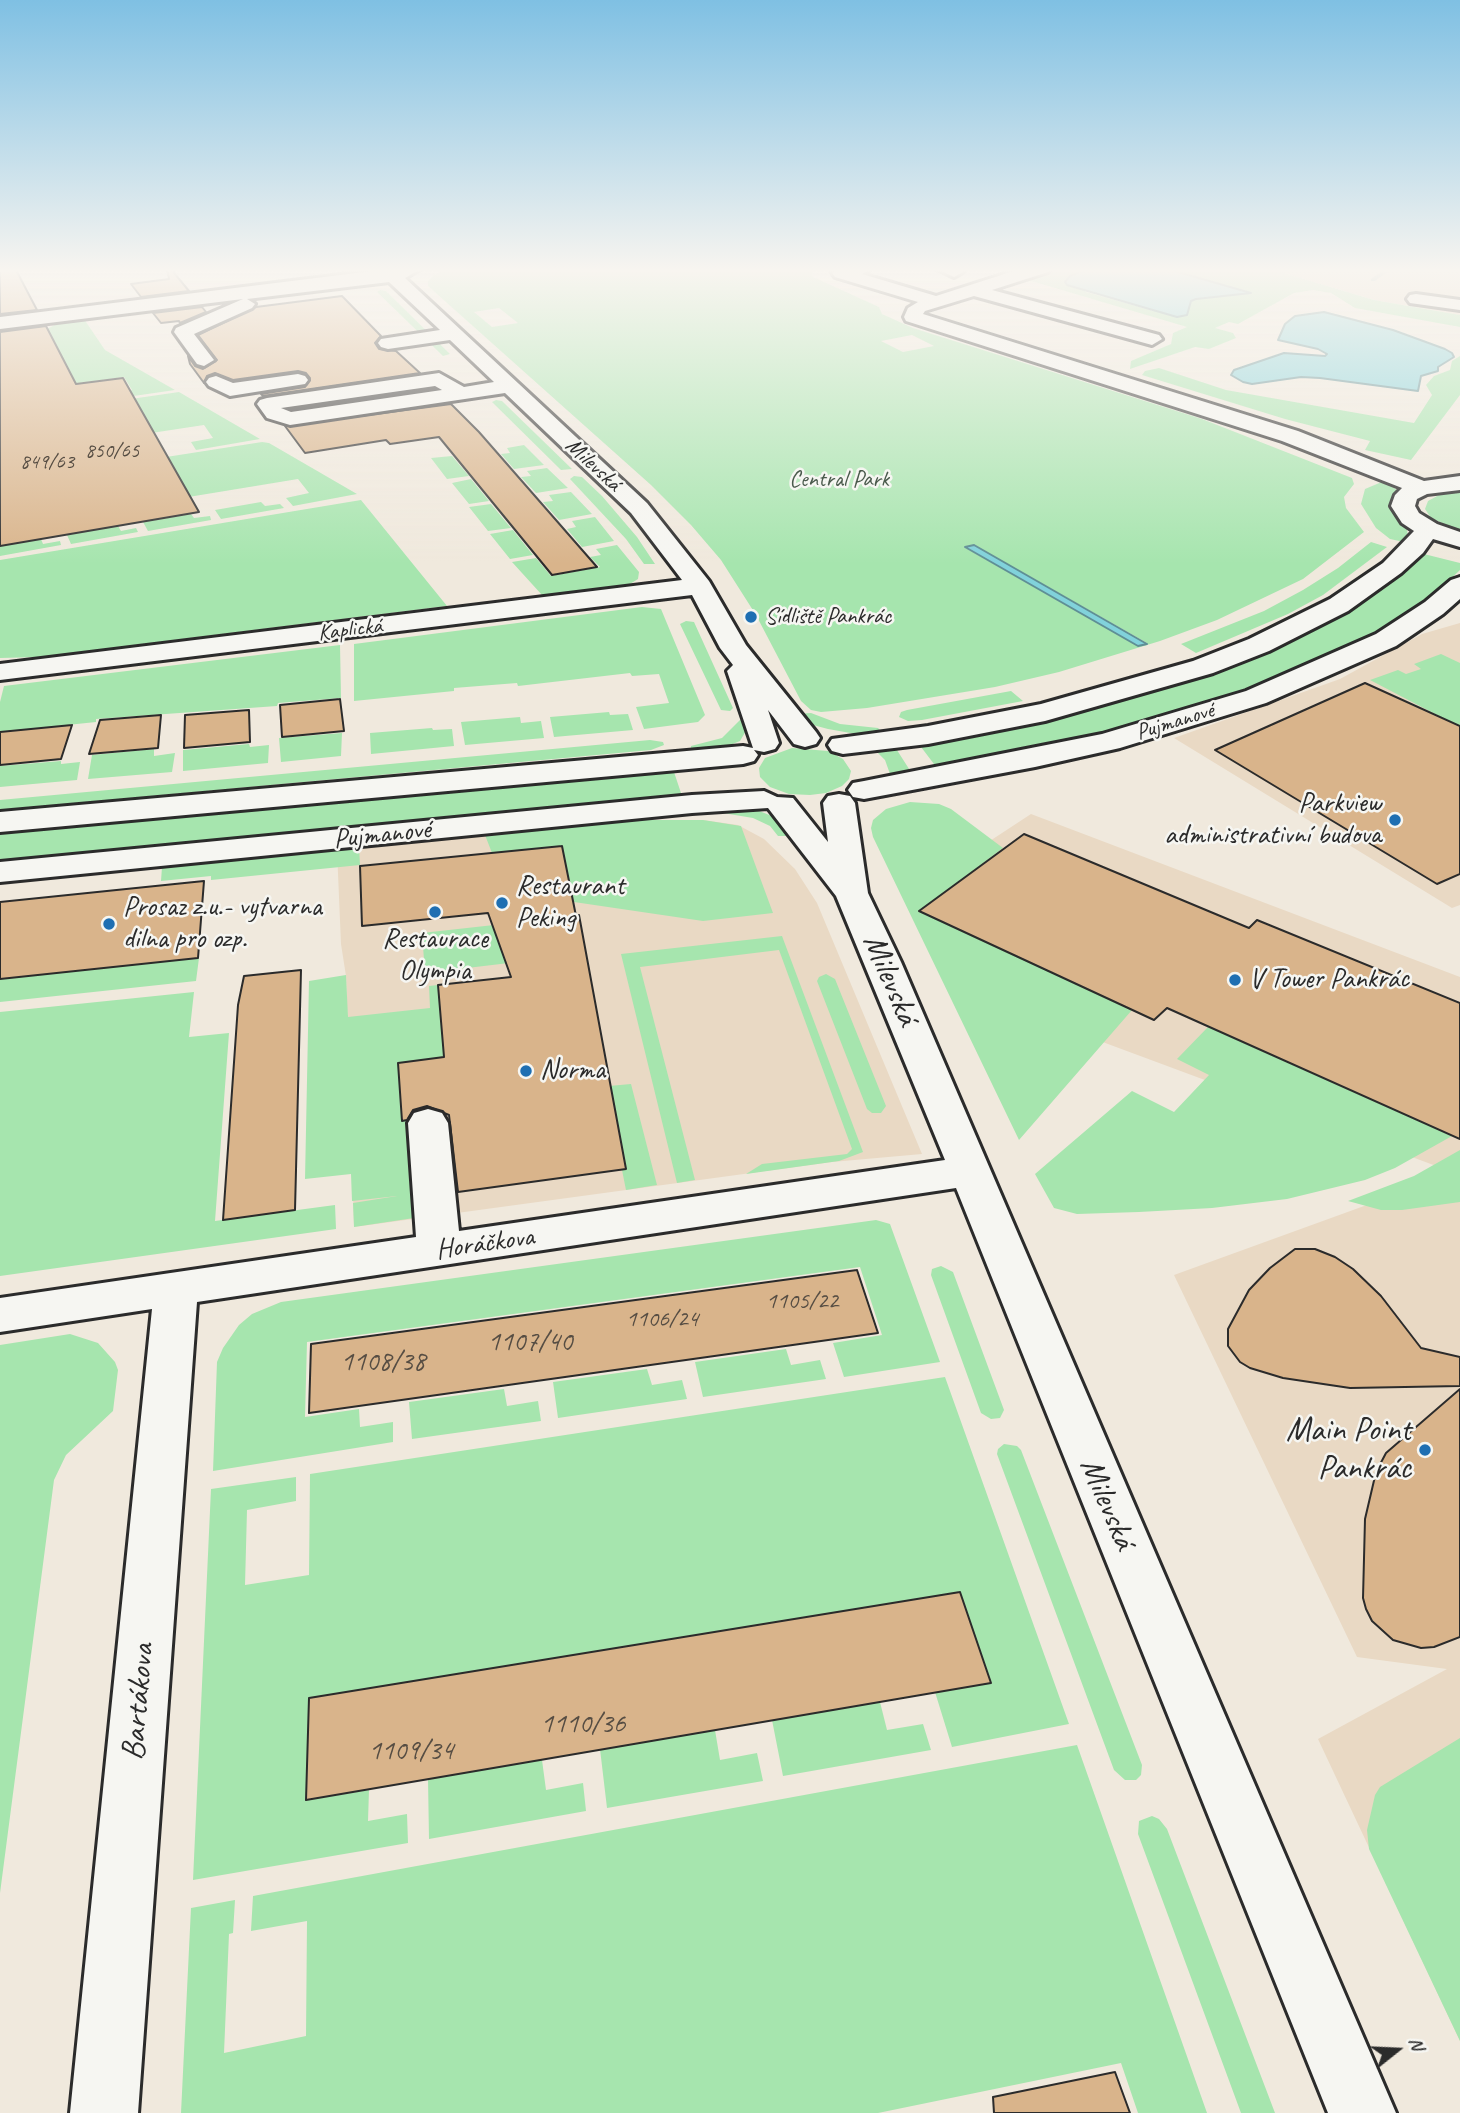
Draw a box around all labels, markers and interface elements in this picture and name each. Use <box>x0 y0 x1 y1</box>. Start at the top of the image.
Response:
street label: Milevská <box>559 432 627 498</box>
house number: 850/65 <box>85 438 139 464</box>
house number: 849/63 <box>20 449 74 475</box>
park label: Central Park <box>789 466 889 494</box>
place label: Sídliště Pankrác <box>765 603 891 631</box>
marker: Sídliště Pankrác <box>743 609 759 625</box>
street label: Kaplická <box>316 612 384 648</box>
street label: Pujmanové <box>1133 697 1217 747</box>
place label: Parkview administrativní budova <box>1164 787 1381 853</box>
marker: Parkview administrativní budova <box>1387 812 1403 828</box>
street label: Pujmanové <box>332 813 432 857</box>
place label: Restaurant Peking <box>516 870 624 936</box>
place label: Prosaz z.u.- vytvarna dilna pro ozp. <box>123 891 322 957</box>
marker: Restaurant Peking <box>494 895 510 911</box>
marker: Restaurace Olympia <box>427 904 443 920</box>
marker: Prosaz z.u.- vytvarna dilna pro ozp. <box>101 916 117 932</box>
place label: Restaurace Olympia <box>382 923 488 989</box>
street label: Milevská <box>853 928 927 1032</box>
place label: V Tower Pankrác <box>1249 963 1409 997</box>
marker: V Tower Pankrác <box>1227 972 1243 988</box>
place label: Norma <box>540 1054 605 1088</box>
marker: Norma <box>518 1063 534 1079</box>
street label: Horáčkova <box>434 1220 536 1268</box>
house number: 1105/22 <box>766 1288 838 1316</box>
house number: 1106/24 <box>626 1306 698 1334</box>
house number: 1107/40 <box>488 1326 572 1360</box>
house number: 1108/38 <box>341 1346 425 1380</box>
place label: Main Point Pankrác <box>1286 1411 1411 1489</box>
marker: Main Point Pankrác <box>1417 1442 1433 1458</box>
street label: Milevská <box>1070 1452 1144 1556</box>
street label: Bartákova <box>114 1642 164 1762</box>
house number: 1110/36 <box>541 1708 625 1742</box>
house number: 1109/34 <box>369 1735 453 1769</box>
north arrow <box>1362 2015 1432 2085</box>
text: N <box>1404 2034 1430 2053</box>

